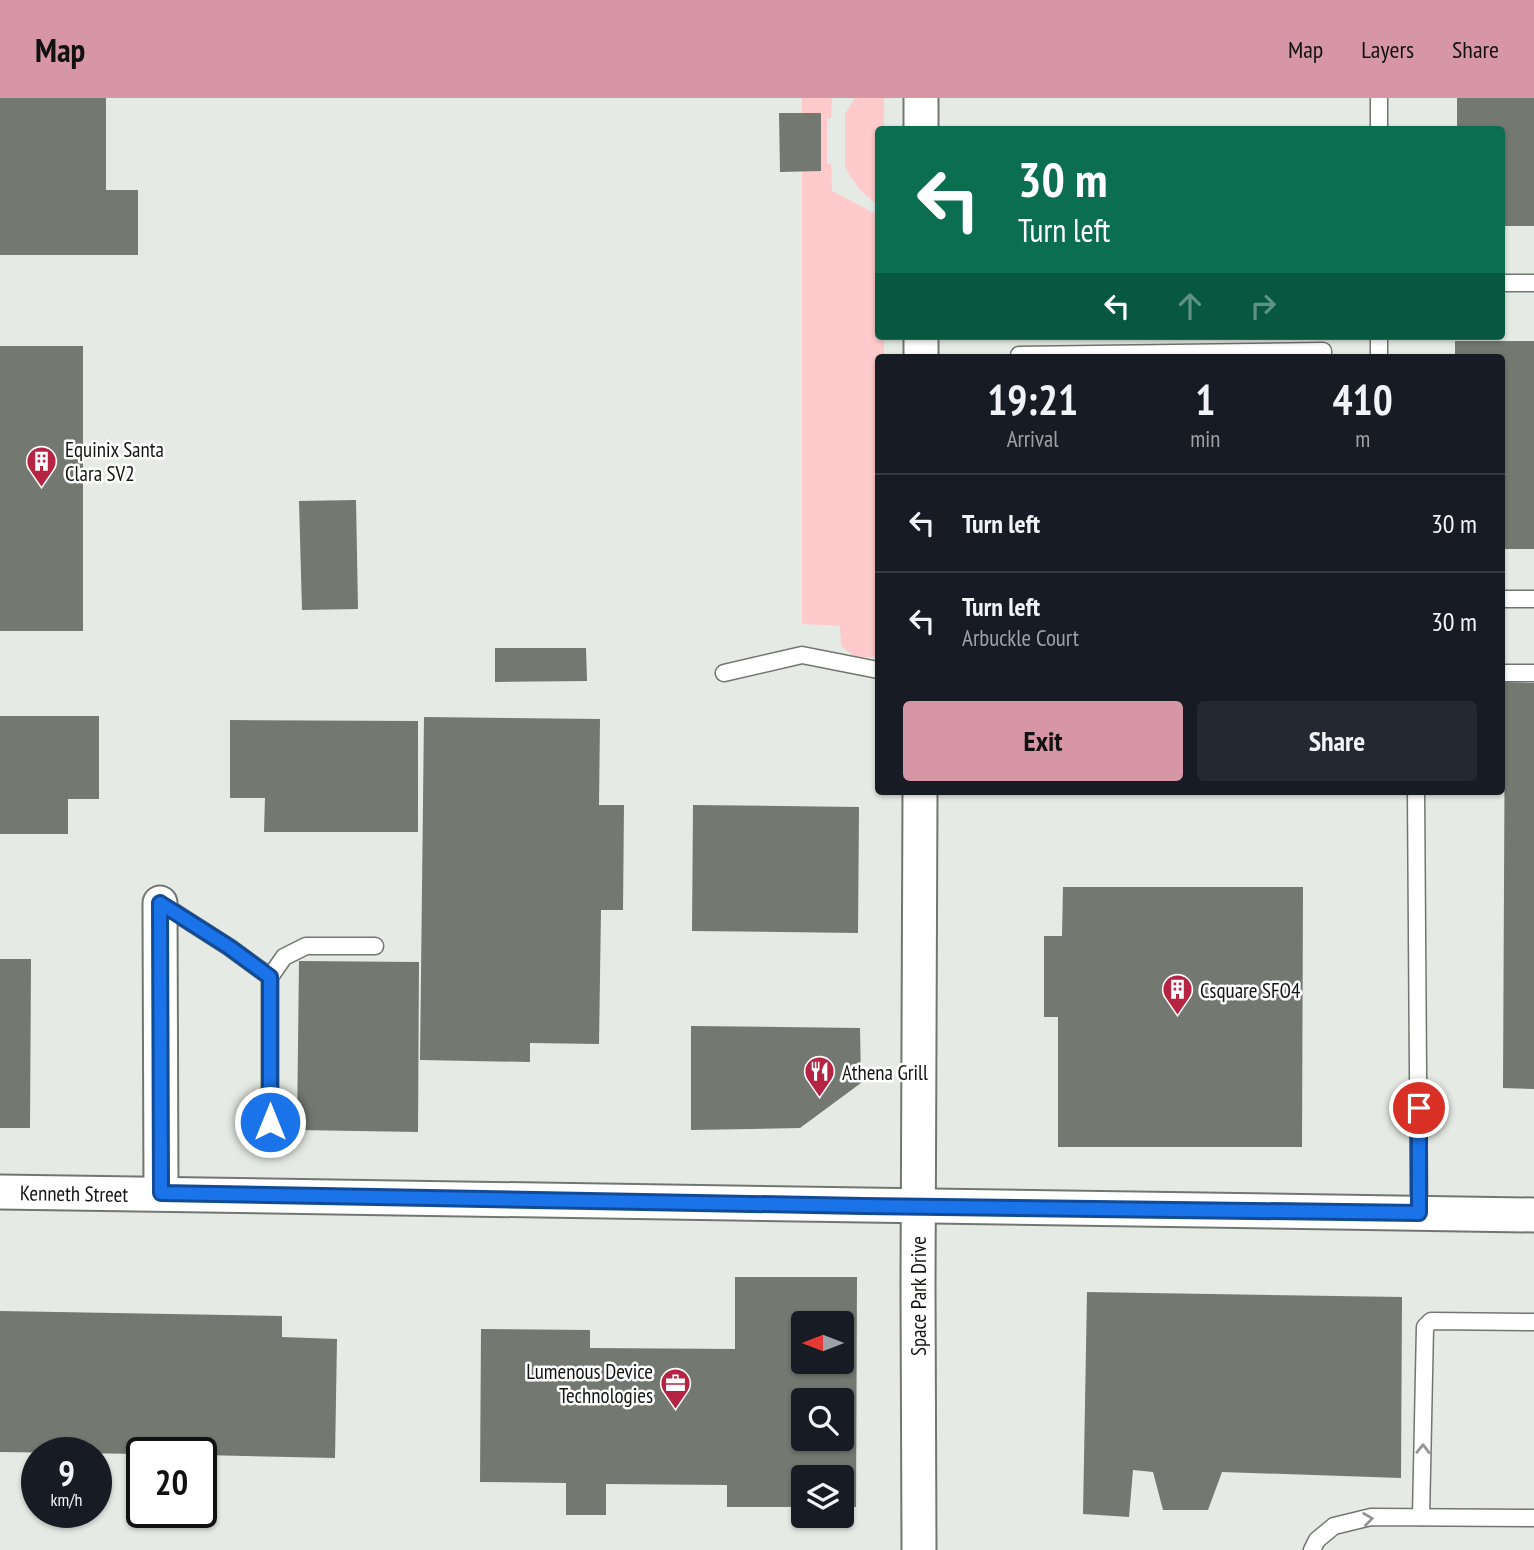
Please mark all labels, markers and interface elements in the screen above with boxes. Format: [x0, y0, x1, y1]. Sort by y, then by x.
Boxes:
text: Map [35, 28, 85, 71]
text: Map [1288, 34, 1323, 65]
text: Layers [1361, 34, 1414, 65]
text: Share [1452, 34, 1499, 65]
text: 30 m [1018, 147, 1107, 211]
icon: left [903, 154, 994, 245]
text: Turn left [1018, 209, 1110, 251]
icon: left [1098, 287, 1136, 325]
icon: ahead [1171, 287, 1209, 325]
icon: right [1244, 287, 1282, 325]
text: 19:21 [987, 372, 1078, 427]
text: 1 [1195, 372, 1215, 427]
text: 410 [1333, 372, 1393, 427]
text: Arrival [1007, 424, 1059, 453]
text: min [1190, 424, 1220, 453]
text: m [1355, 424, 1370, 453]
place label: Equinix Santa Clara SV2 [65, 436, 164, 487]
building icon: Equinix Santa Clara SV2 [25, 444, 59, 488]
icon: left [903, 504, 941, 542]
text: Turn left [962, 507, 1040, 540]
text: 30 m [1431, 507, 1477, 540]
text: Turn left [962, 590, 1040, 623]
icon: left [903, 602, 941, 640]
text: 30 m [1431, 605, 1477, 638]
text: Arbuckle Court [962, 623, 1079, 652]
button: Exit [903, 701, 1183, 781]
button: Share [1197, 701, 1477, 781]
building icon: Csquare SFO4 [1160, 973, 1194, 1017]
place label: Csquare SFO4 [1200, 977, 1301, 1004]
restaurant icon: Athena Grill [802, 1055, 836, 1099]
place label: Athena Grill [842, 1059, 928, 1086]
pin [1389, 1078, 1449, 1138]
position arrow [233, 1085, 307, 1159]
icon: arrive [1400, 1089, 1438, 1127]
street label: Kenneth Street [20, 1179, 129, 1207]
street label: Space Park Drive [905, 1236, 932, 1356]
north arrow [791, 1311, 854, 1374]
map controls [791, 1311, 854, 1528]
place label: Lumenous Device Technologies [526, 1358, 653, 1409]
office icon: Lumenous Device Technologies [659, 1366, 693, 1410]
button: search [791, 1388, 854, 1451]
speed limit sign: 20 [126, 1437, 217, 1528]
one-way arrow [1415, 1443, 1431, 1454]
text: 9 [58, 1450, 75, 1496]
button: layers [791, 1465, 854, 1528]
text: km/h [51, 1488, 82, 1511]
one-way arrow [1362, 1512, 1374, 1527]

